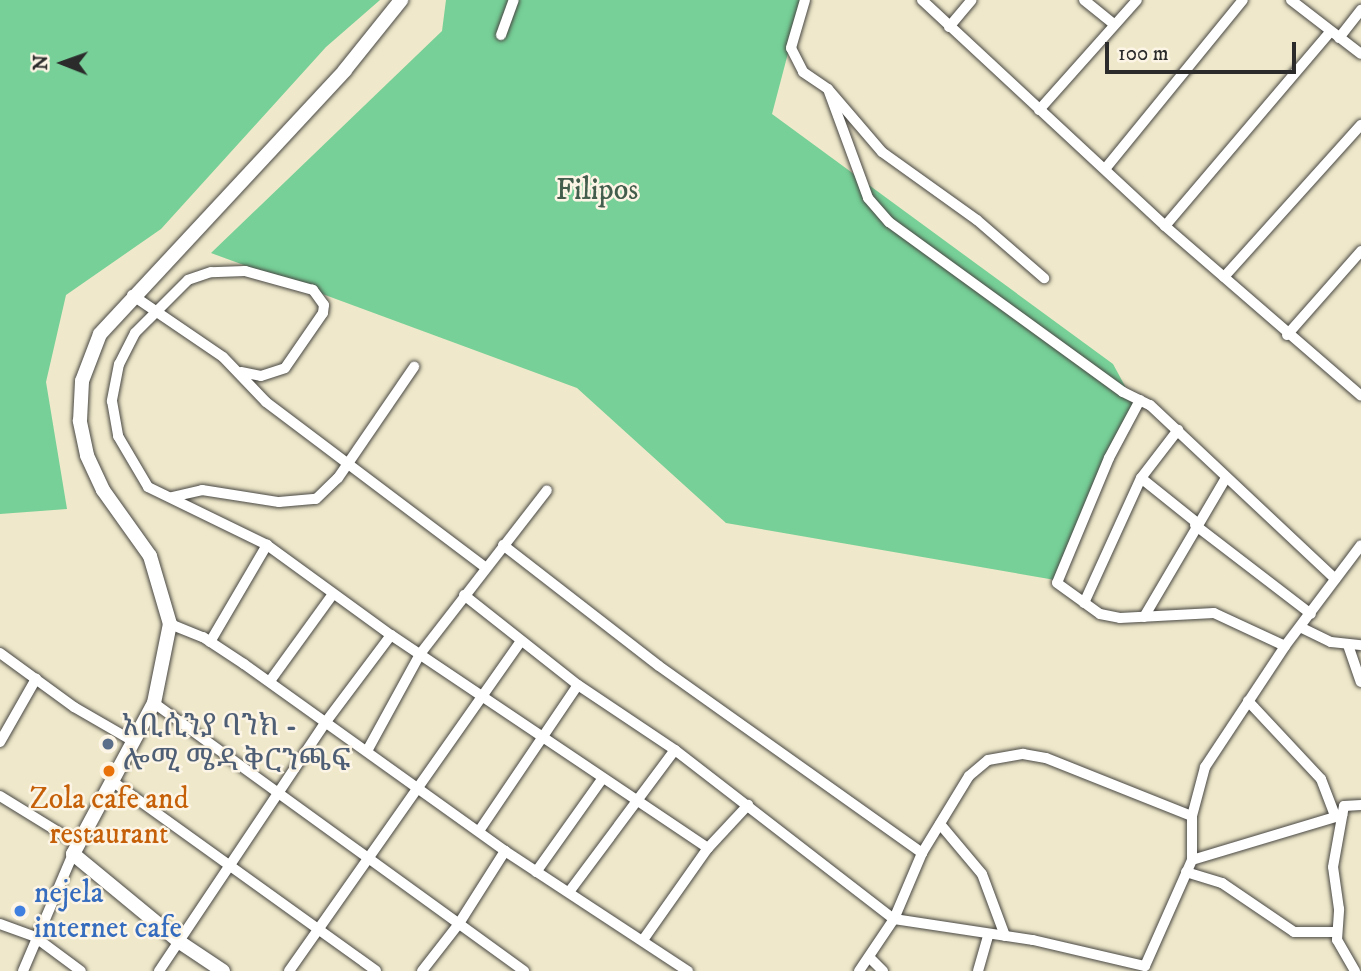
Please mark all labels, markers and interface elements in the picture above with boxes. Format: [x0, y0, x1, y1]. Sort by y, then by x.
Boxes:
north arrow [28, 28, 98, 98]
scale bar [1109, 28, 1300, 72]
text: 100 m [1118, 41, 1169, 67]
text: N [30, 55, 53, 71]
park label: Filipos [556, 173, 638, 209]
place label: አቢሲንያ ባንክ - ሎሚ ሜዳ ቅርንጫፍ [122, 709, 351, 780]
marker: አቢሲንያ ባንክ - ሎሚ ሜዳ ቅርንጫፍ [100, 736, 116, 752]
marker: Zola cafe and restaurant [101, 763, 117, 779]
place label: Zola cafe and restaurant [29, 782, 189, 852]
place label: nejela internet cafe [34, 876, 182, 946]
marker: nejela internet cafe [12, 903, 28, 919]

